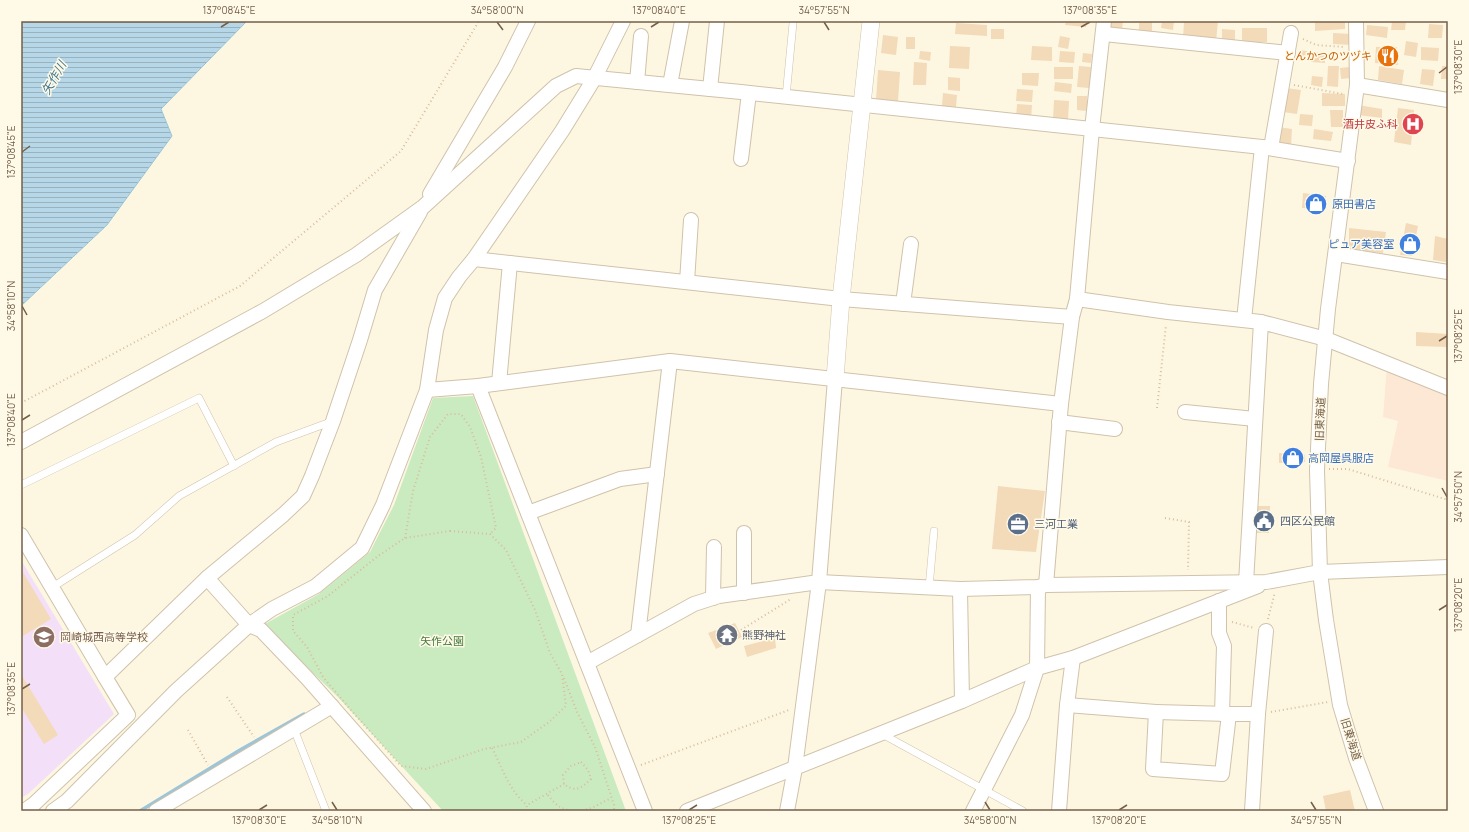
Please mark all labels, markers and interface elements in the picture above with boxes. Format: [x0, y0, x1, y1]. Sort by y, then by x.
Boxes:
text: 137°08'45"E [202, 3, 256, 17]
text: 34°58'00"N [471, 3, 523, 17]
text: 137°08'40"E [632, 3, 686, 17]
text: 34°57'55"N [798, 3, 850, 17]
text: 137°08'35"E [1063, 3, 1117, 17]
text: 137°08'30"E [1451, 40, 1465, 94]
restaurant icon: とんかつのツヅキ [1375, 43, 1401, 69]
place label: とんかつのツヅキ [1284, 48, 1372, 63]
water label: 矢作川 [37, 56, 71, 98]
hospital icon: 酒井皮ふ科 [1400, 111, 1426, 137]
place label: 酒井皮ふ科 [1343, 116, 1398, 131]
text: 137°08'45"E [4, 125, 18, 179]
shop icon: 原田書店 [1303, 191, 1329, 217]
place label: 原田書店 [1332, 196, 1376, 211]
shop icon: ピュア美容室 [1397, 231, 1423, 257]
place label: ピュア美容室 [1328, 236, 1394, 251]
text: 34°58'10"N [4, 281, 18, 331]
text: 137°08'25"E [1451, 309, 1465, 363]
text: 137°08'40"E [4, 393, 18, 447]
street label: 旧東海道 [1311, 397, 1328, 441]
shop icon: 高岡屋呉服店 [1280, 445, 1306, 471]
place label: 高岡屋呉服店 [1308, 450, 1374, 465]
text: 34°57'50"N [1451, 471, 1465, 523]
public building icon: 四区公民館 [1251, 508, 1277, 534]
office icon: 三河工業 [1005, 511, 1031, 537]
place label: 四区公民館 [1280, 513, 1335, 528]
place label: 三河工業 [1034, 516, 1078, 531]
text: 137°08'20"E [1451, 577, 1465, 632]
temple icon: 熊野神社 [714, 622, 740, 648]
school or university icon: 岡崎城西高等学校 [31, 624, 57, 650]
place label: 熊野神社 [742, 627, 786, 642]
place label: 岡崎城西高等学校 [60, 629, 148, 644]
park label: 矢作公園 [420, 633, 464, 648]
text: 137°08'35"E [4, 662, 18, 716]
street label: 旧東海道 [1338, 716, 1365, 762]
text: 137°08'30"E [232, 813, 286, 827]
text: 34°58'10"N [312, 813, 362, 827]
text: 137°08'25"E [662, 813, 716, 827]
text: 34°58'00"N [964, 813, 1016, 827]
text: 137°08'20"E [1092, 813, 1147, 827]
text: 34°57'55"N [1290, 813, 1342, 827]

